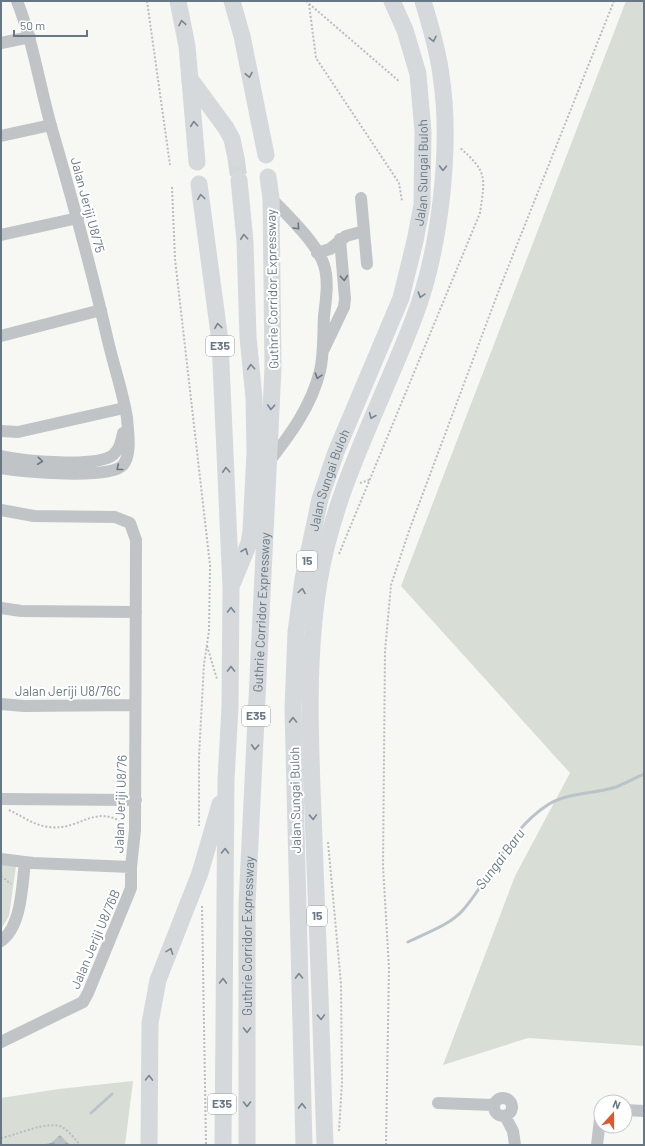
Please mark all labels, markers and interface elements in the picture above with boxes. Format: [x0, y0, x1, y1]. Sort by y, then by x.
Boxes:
scale bar [14, 12, 87, 38]
text: 50 m [20, 18, 45, 32]
one-way arrow [179, 20, 187, 27]
one-way arrow [428, 36, 436, 42]
one-way arrow [245, 71, 253, 78]
street label: Jalan Sungai Buloh [410, 119, 431, 227]
one-way arrow [189, 121, 198, 127]
street label: Jalan Jeriji U8/75 [68, 156, 109, 255]
one-way arrow [439, 165, 448, 171]
one-way arrow [197, 194, 206, 200]
street label: Guthrie Corridor Expressway [263, 209, 281, 369]
one-way arrow [293, 222, 300, 230]
one-way arrow [240, 234, 249, 240]
one-way arrow [340, 275, 349, 281]
one-way arrow [417, 292, 426, 299]
one-way arrow [213, 323, 222, 329]
road number: E35 [206, 336, 234, 356]
one-way arrow [246, 364, 255, 370]
one-way arrow [314, 372, 323, 379]
one-way arrow [266, 404, 275, 410]
one-way arrow [369, 411, 377, 419]
street label: Jalan Sungai Buloh [305, 427, 353, 533]
one-way arrow [37, 457, 43, 466]
one-way arrow [116, 463, 124, 470]
one-way arrow [222, 467, 230, 473]
street label: Guthrie Corridor Expressway [249, 532, 273, 693]
one-way arrow [241, 548, 249, 555]
road number: 15 [297, 551, 317, 571]
one-way arrow [297, 588, 306, 594]
one-way arrow [227, 607, 235, 613]
one-way arrow [227, 666, 235, 672]
street label: Jalan Jeriji U8/76C [15, 683, 121, 699]
road number: E35 [242, 706, 270, 726]
one-way arrow [289, 717, 297, 723]
one-way arrow [250, 744, 259, 750]
street label: Jalan Sungai Buloh [286, 747, 304, 853]
street label: Jalan Jeriji U8/76 [110, 754, 130, 853]
one-way arrow [309, 814, 317, 820]
water label: Sungai Baru [471, 825, 528, 892]
one-way arrow [221, 848, 229, 854]
street label: Guthrie Corridor Expressway [239, 856, 257, 1016]
street label: Jalan Jeriji U8/76B [67, 887, 123, 991]
road number: 15 [307, 906, 327, 926]
one-way arrow [165, 947, 173, 954]
one-way arrow [295, 973, 303, 979]
one-way arrow [219, 978, 228, 984]
one-way arrow [316, 1014, 325, 1020]
one-way arrow [242, 1027, 251, 1033]
one-way arrow [145, 1075, 153, 1081]
road number: E35 [208, 1094, 236, 1114]
north arrow [593, 1094, 633, 1134]
text: N [611, 1097, 623, 1112]
one-way arrow [242, 1101, 251, 1107]
one-way arrow [298, 1103, 306, 1109]

